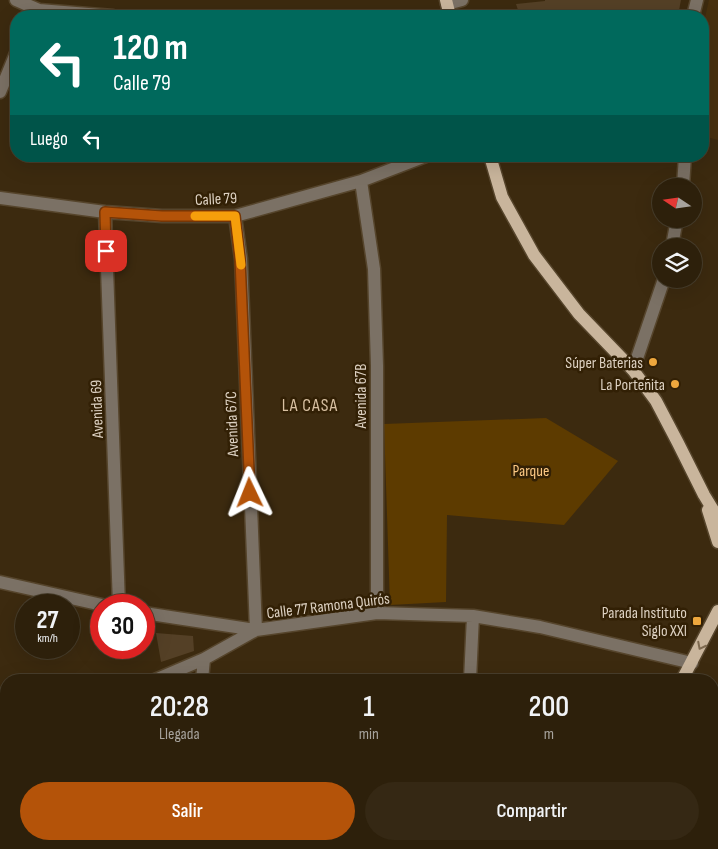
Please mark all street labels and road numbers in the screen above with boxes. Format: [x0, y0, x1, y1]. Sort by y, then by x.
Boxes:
street label: Calle 79 [195, 189, 238, 210]
street label: Avenida 67B [352, 364, 371, 430]
street label: Avenida 69 [87, 379, 108, 439]
street label: Avenida 67C [222, 391, 243, 458]
street label: Calle 77 Ramona Quirós [265, 589, 391, 623]

